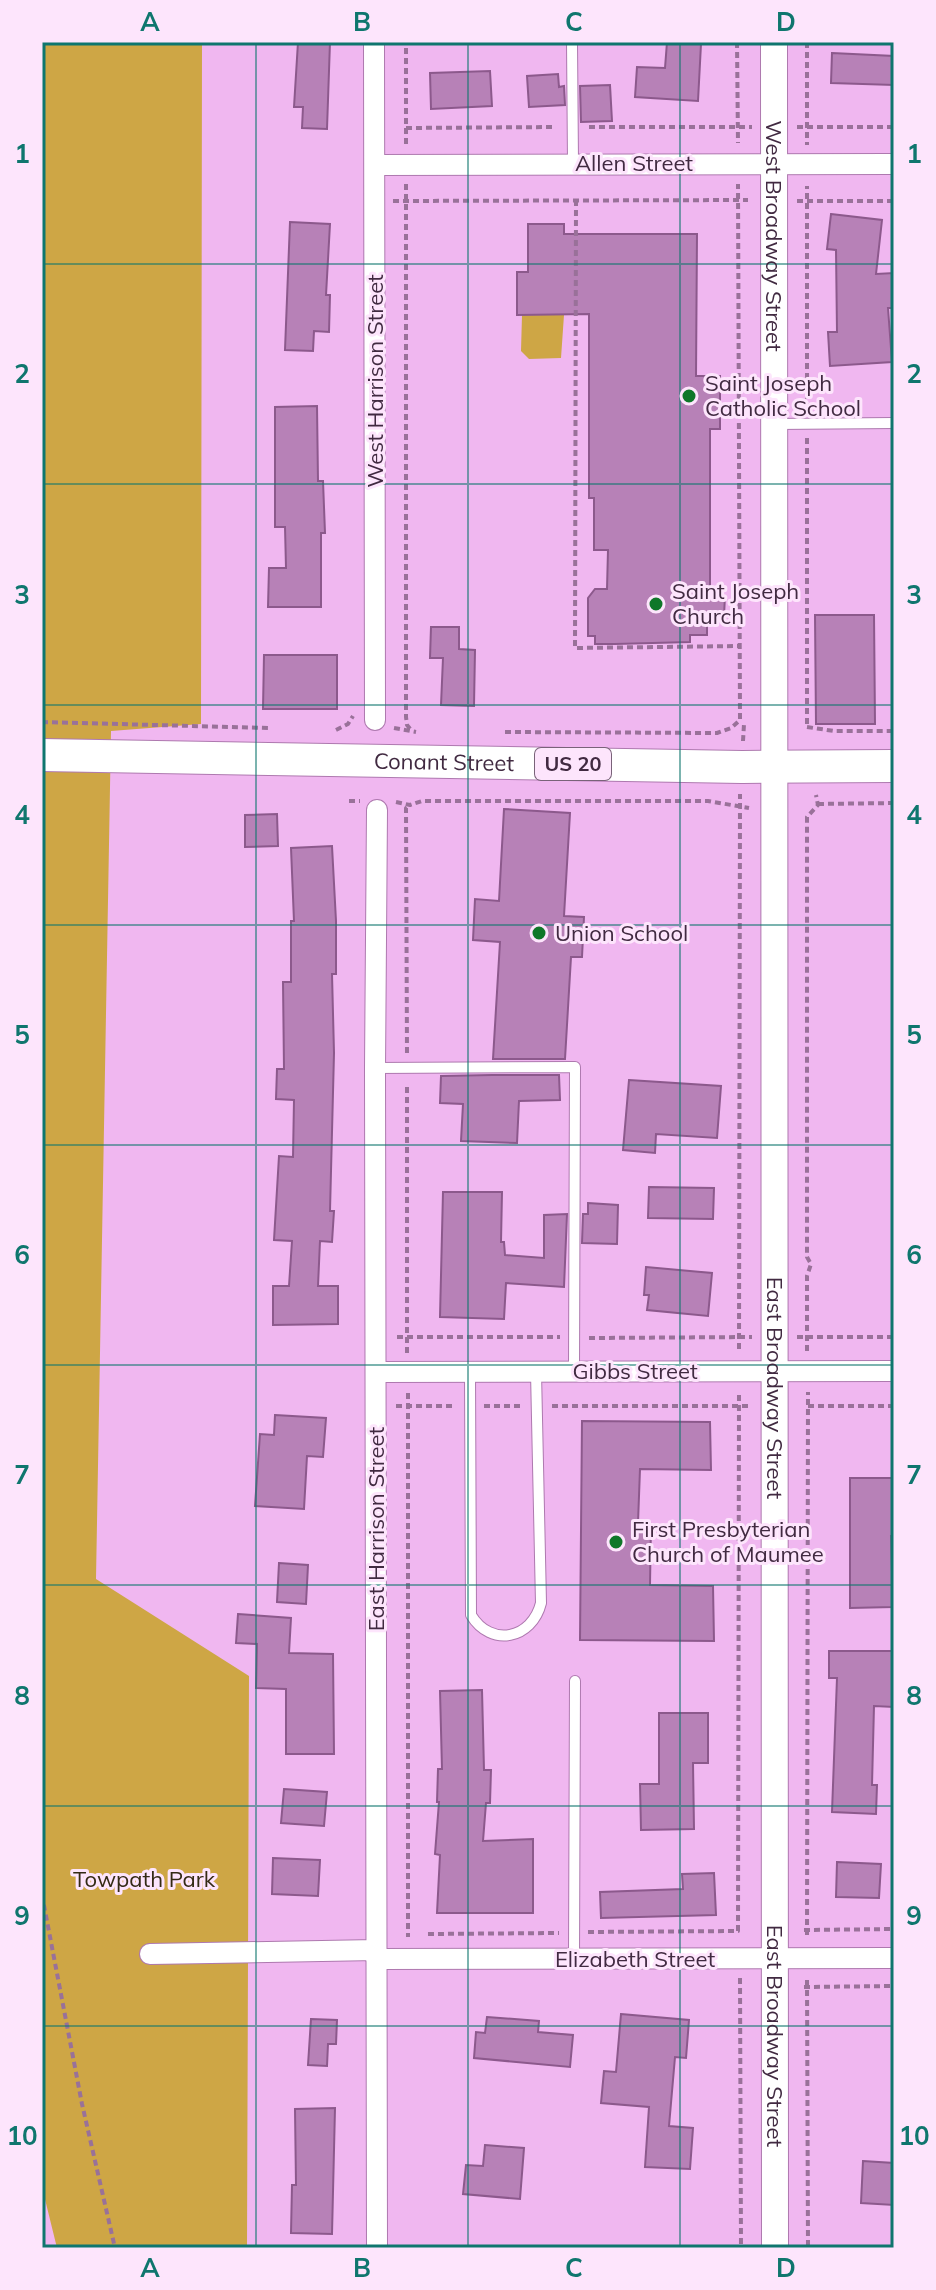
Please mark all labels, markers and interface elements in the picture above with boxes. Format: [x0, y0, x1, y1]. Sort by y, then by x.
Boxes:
text: A [140, 5, 160, 38]
text: B [353, 5, 371, 38]
text: C [565, 5, 583, 38]
text: D [776, 5, 796, 38]
street label: West Broadway Street [760, 120, 788, 352]
text: 1 [14, 137, 30, 170]
text: 1 [906, 137, 922, 170]
street label: Allen Street [575, 149, 693, 177]
street label: West Harrison Street [361, 274, 389, 488]
text: 2 [14, 357, 30, 390]
text: 2 [906, 357, 922, 390]
place label: Saint Joseph Catholic School [705, 369, 861, 422]
marker: Saint Joseph Catholic School [680, 387, 698, 405]
place label: Saint Joseph Church [672, 577, 799, 630]
text: 3 [14, 578, 30, 611]
text: 3 [906, 578, 922, 611]
marker: Saint Joseph Church [647, 595, 665, 613]
street label: Conant Street [374, 747, 515, 777]
road number: US 20 [535, 748, 611, 780]
text: 4 [14, 798, 30, 831]
text: 4 [906, 798, 922, 831]
place label: Union School [555, 919, 688, 947]
marker: Union School [530, 924, 548, 942]
text: 5 [14, 1018, 30, 1051]
text: 5 [906, 1018, 922, 1051]
text: 6 [14, 1238, 30, 1271]
text: 6 [906, 1238, 922, 1271]
street label: East Broadway Street [761, 1277, 789, 1499]
street label: Gibbs Street [572, 1357, 698, 1385]
street label: East Harrison Street [362, 1426, 390, 1631]
text: 7 [14, 1458, 30, 1491]
text: 7 [906, 1458, 922, 1491]
place label: First Presbyterian Church of Maumee [632, 1515, 824, 1568]
marker: First Presbyterian Church of Maumee [607, 1533, 625, 1551]
text: 8 [14, 1679, 30, 1712]
text: 8 [906, 1679, 922, 1712]
park label: Towpath Park [73, 1865, 216, 1893]
text: 9 [14, 1899, 30, 1932]
text: 9 [906, 1899, 922, 1932]
street label: East Broadway Street [761, 1925, 789, 2147]
street label: Elizabeth Street [555, 1945, 715, 1973]
text: 10 [6, 2119, 38, 2152]
text: 10 [898, 2119, 930, 2152]
text: A [140, 2251, 160, 2284]
text: B [353, 2251, 371, 2284]
text: C [565, 2251, 583, 2284]
text: D [776, 2251, 796, 2284]

